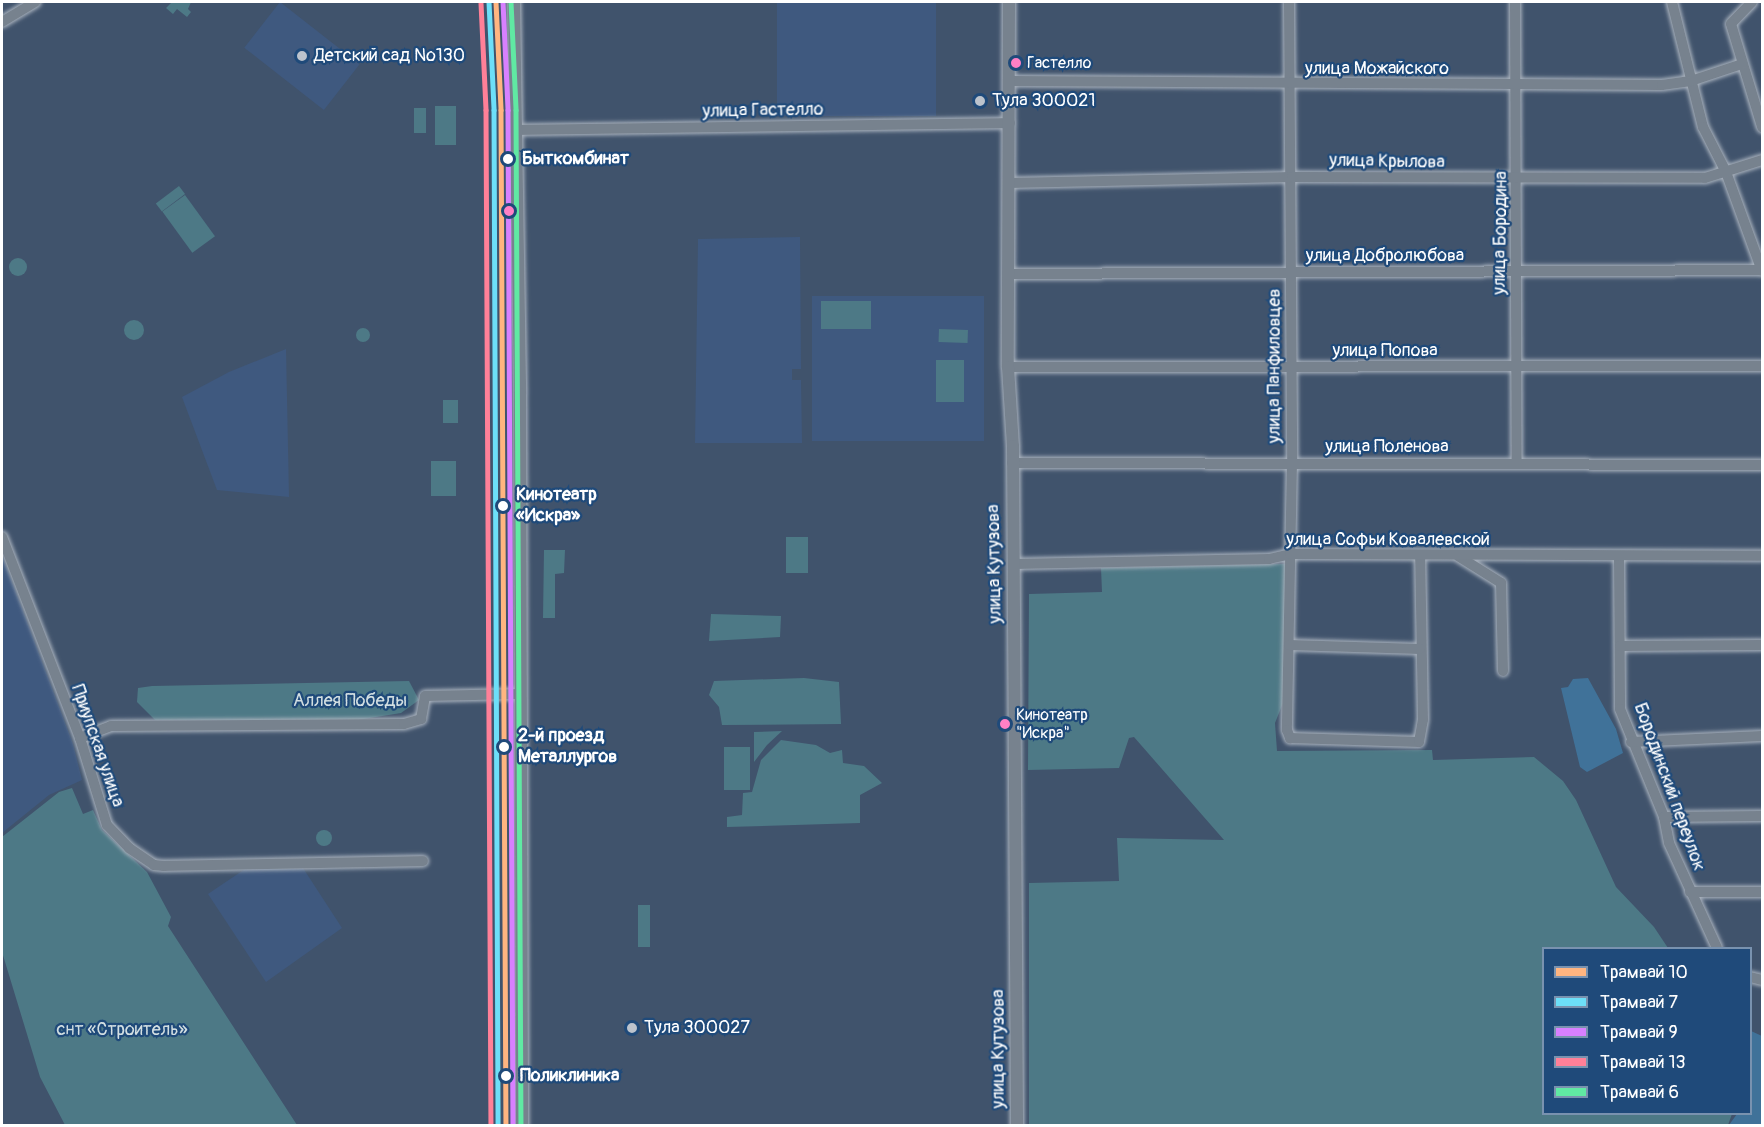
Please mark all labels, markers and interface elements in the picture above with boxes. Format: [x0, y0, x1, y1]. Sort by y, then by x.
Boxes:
place label: Детский сад №130 [314, 45, 465, 67]
marker: Детский сад №130 [295, 49, 309, 63]
place label: Гастелло [1027, 53, 1091, 73]
marker: Гастелло [1010, 57, 1022, 69]
street label: улица Можайского [1305, 58, 1449, 80]
place label: Тула 300021 [992, 90, 1095, 112]
marker: Тула 300021 [973, 94, 987, 108]
street label: улица Гастелло [702, 99, 824, 123]
place label: Быткомбинат [522, 148, 629, 170]
marker: Быткомбинат [499, 150, 517, 168]
street label: улица Крылова [1329, 150, 1445, 174]
street label: улица Бородина [1489, 171, 1513, 295]
unlabelled marker [503, 205, 515, 217]
street label: улица Добролюбова [1306, 245, 1464, 267]
street label: улица Панфиловцев [1264, 289, 1286, 443]
street label: улица Попова [1332, 340, 1438, 362]
street label: улица Поленова [1325, 436, 1449, 458]
place label: Кинотеатр «Искра» [516, 485, 597, 528]
marker: Кинотеатр «Искра» [494, 497, 512, 515]
street label: улица Кутузова [983, 504, 1007, 624]
street label: улица Софьи Ковалевской [1286, 529, 1490, 551]
street label: Приупская улица [66, 682, 128, 810]
park label: Аллея Победы [293, 690, 407, 712]
street label: Бородинский переулок [1629, 700, 1709, 874]
place label: Кинотеатр "Искра" [1016, 705, 1088, 743]
marker: Кинотеатр "Искра" [999, 718, 1011, 730]
place label: 2-й проезд Металлургов [518, 726, 617, 768]
marker: 2-й проезд Металлургов [495, 738, 513, 756]
legend [1542, 947, 1752, 1115]
text: Трамвай 10 [1600, 961, 1688, 984]
street label: улица Кутузова [988, 989, 1010, 1109]
text: Трамвай 7 [1600, 991, 1678, 1014]
place label: Тула 300027 [644, 1017, 750, 1039]
park label: снт «Строитель» [56, 1019, 188, 1041]
marker: Тула 300027 [625, 1021, 639, 1035]
text: Трамвай 9 [1600, 1021, 1678, 1044]
text: Трамвай 13 [1600, 1051, 1686, 1074]
place label: Поликлиника [520, 1065, 619, 1087]
marker: Поликлиника [497, 1067, 515, 1085]
text: Трамвай 6 [1600, 1081, 1679, 1104]

